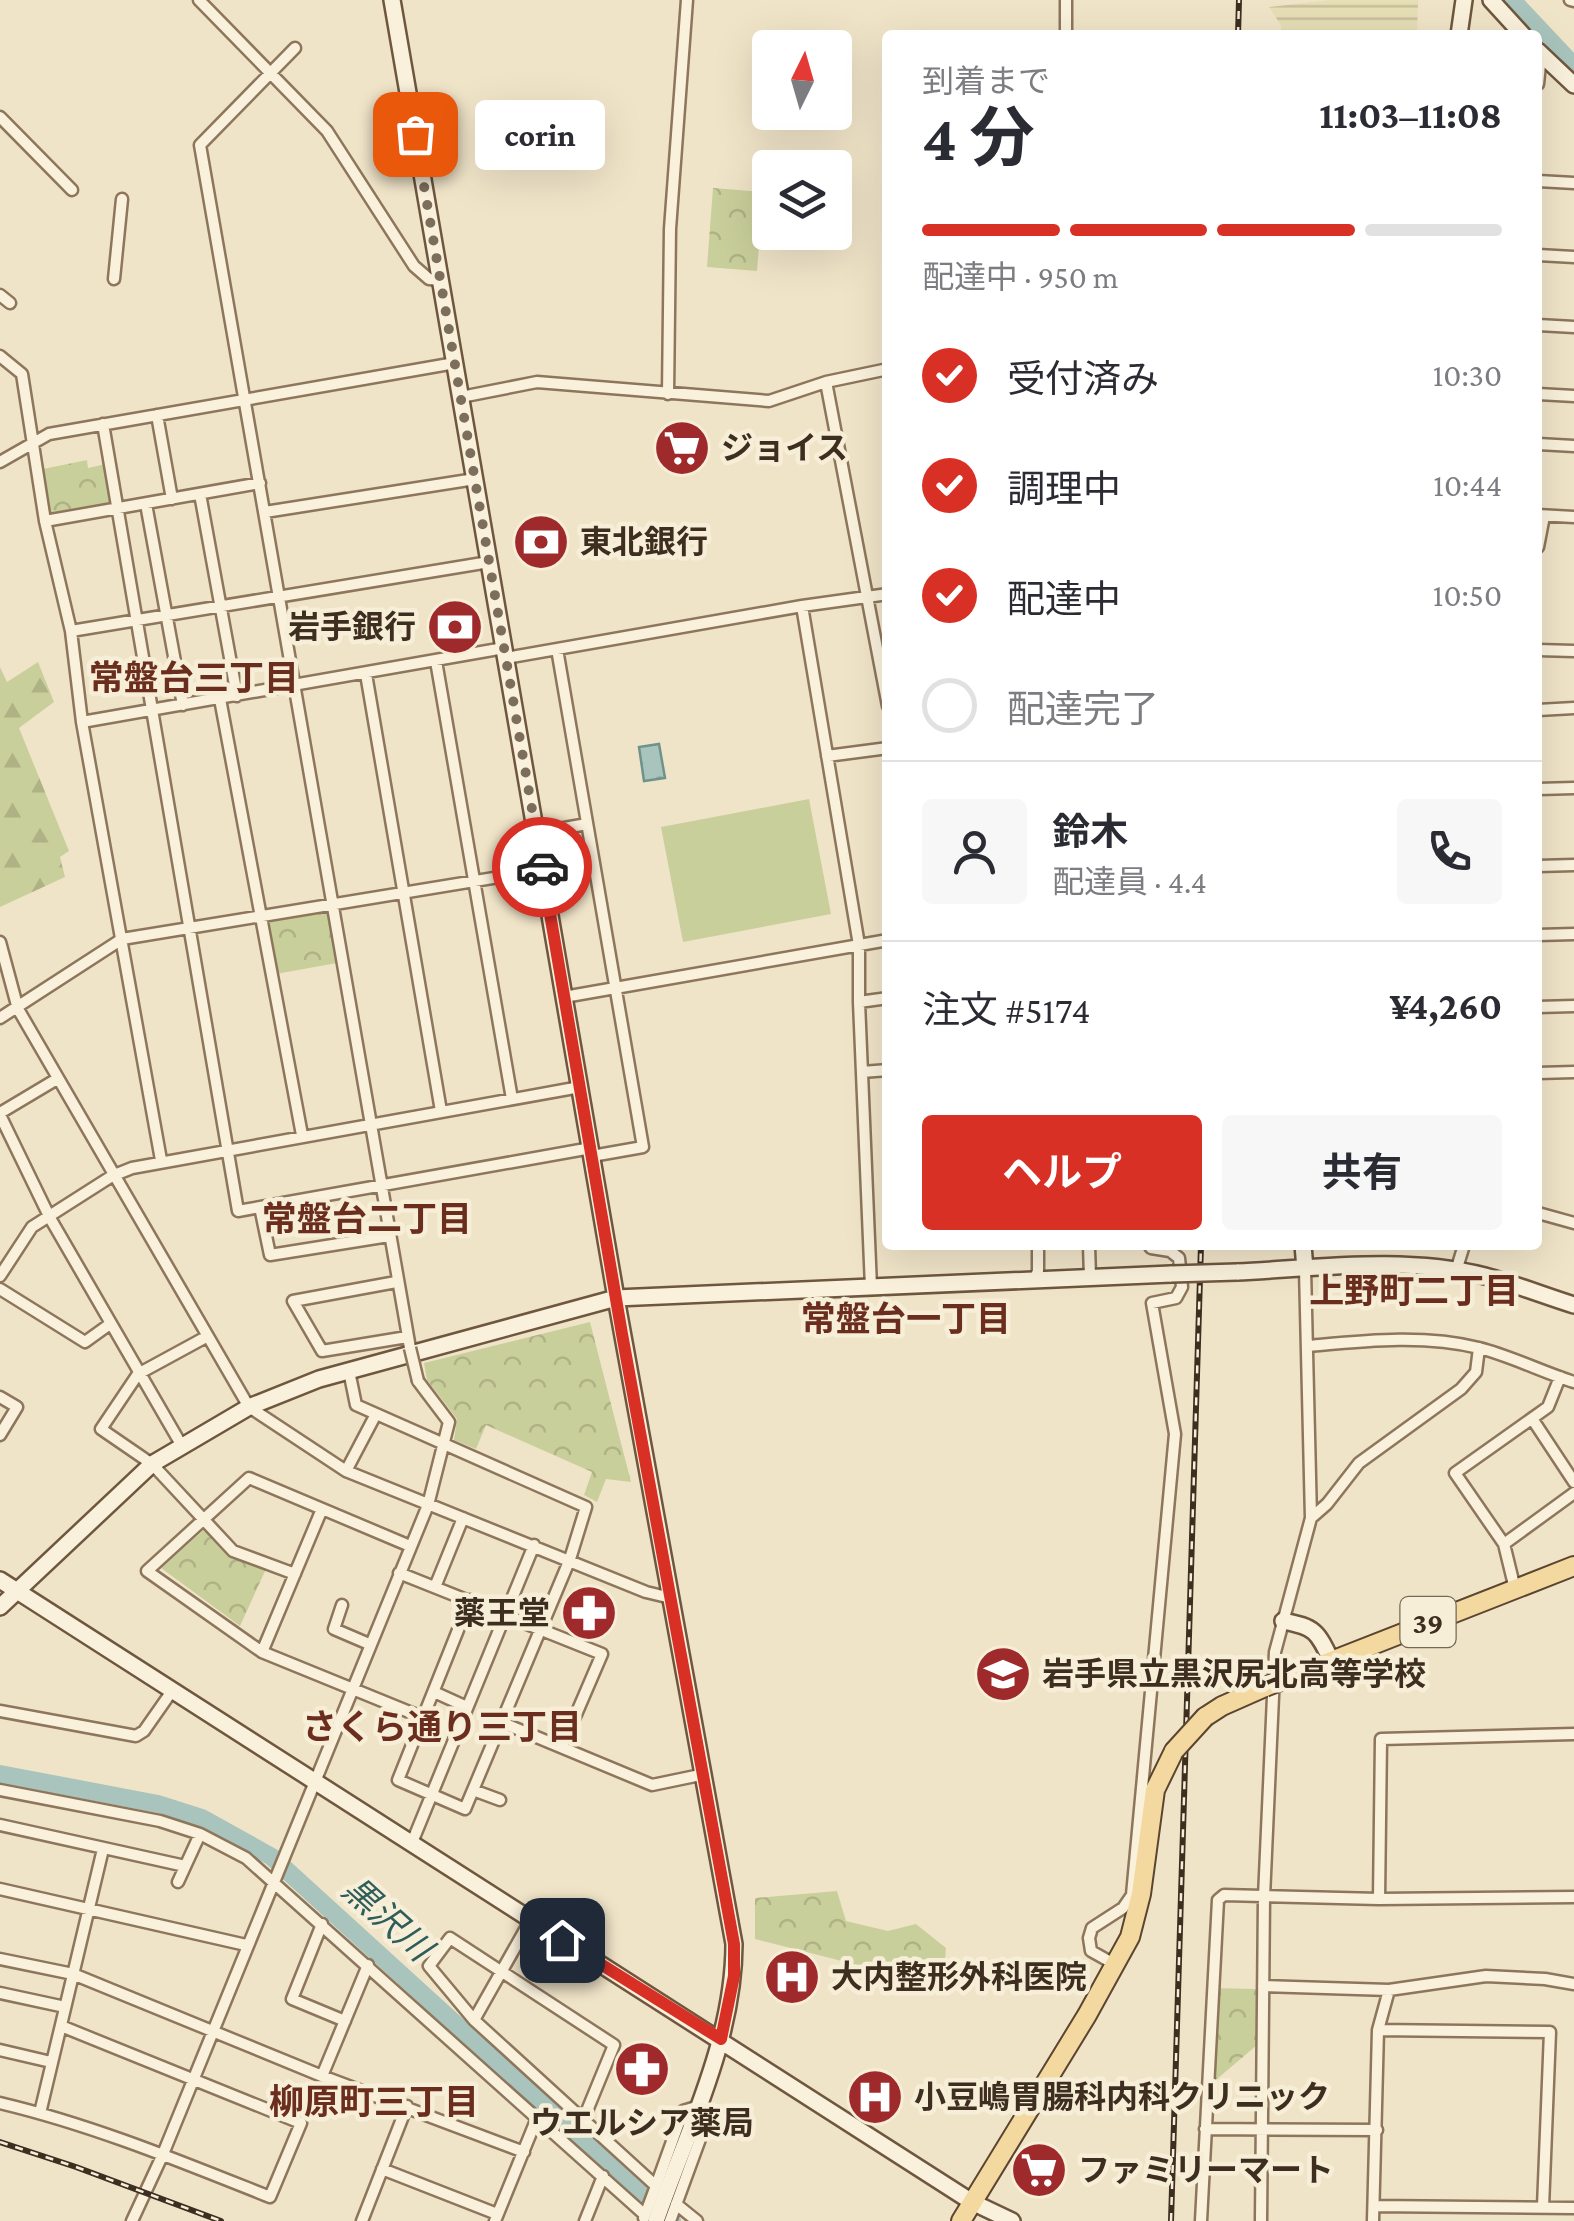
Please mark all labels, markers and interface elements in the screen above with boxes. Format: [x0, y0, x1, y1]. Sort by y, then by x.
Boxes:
north arrow [752, 30, 852, 130]
map controls [752, 30, 852, 250]
text: 到着まで [922, 63, 1050, 99]
pin [373, 92, 458, 177]
text: 11:03–11:08 [1319, 94, 1502, 136]
callout: corin [475, 99, 605, 169]
text: 4 分 [922, 102, 1035, 174]
icon: bag [388, 107, 443, 162]
text: corin [504, 117, 576, 153]
button: layers [752, 150, 852, 250]
text: 配達中 · 950 m [922, 259, 1119, 295]
icon: check [922, 348, 977, 403]
text: 10:30 [1433, 357, 1502, 393]
text: 受付済み [1007, 358, 1159, 400]
supermarket icon: ジョイス [652, 418, 712, 478]
place label: ジョイス [721, 430, 848, 466]
icon: check [922, 458, 977, 513]
text: 10:44 [1433, 467, 1502, 503]
text: 調理中 [1007, 468, 1121, 510]
bank icon: 東北銀行 [511, 512, 571, 572]
place label: 東北銀行 [580, 524, 708, 560]
icon: check [922, 568, 977, 623]
text: 10:50 [1433, 577, 1502, 613]
text: 配達中 [1007, 578, 1121, 620]
bank icon: 岩手銀行 [425, 597, 485, 657]
place label: 岩手銀行 [288, 609, 416, 645]
district label: 常盤台三丁目 [89, 659, 299, 698]
text: 配達完了 [1007, 688, 1159, 730]
button: person [922, 799, 1027, 904]
button: phone [1397, 799, 1502, 904]
text: 鈴木 [1052, 811, 1128, 853]
courier [492, 817, 592, 917]
icon: car [515, 840, 570, 895]
text: 配達員 · 4.4 [1052, 864, 1207, 900]
text: ¥4,260 [1390, 985, 1502, 1027]
text: 注文 #5174 [922, 989, 1091, 1031]
button: ヘルプ [922, 1115, 1202, 1230]
button: 共有 [1222, 1115, 1502, 1230]
district label: 常盤台二丁目 [262, 1200, 472, 1239]
district label: 上野町二丁目 [1309, 1272, 1519, 1311]
district label: 常盤台一丁目 [801, 1300, 1011, 1339]
pharmacy icon: 薬王堂 [559, 1583, 619, 1643]
place label: 薬王堂 [454, 1595, 550, 1631]
road number: 39 [1400, 1597, 1456, 1647]
school or university icon: 岩手県立黒沢尻北高等学校 [973, 1644, 1033, 1704]
place label: 岩手県立黒沢尻北高等学校 [1042, 1656, 1426, 1692]
district label: さくら通り三丁目 [302, 1708, 582, 1747]
water label: 黒沢川 [335, 1869, 442, 1971]
pin [520, 1898, 605, 1983]
icon: home [535, 1913, 590, 1968]
hospital icon: 大内整形外科医院 [762, 1947, 822, 2007]
place label: 大内整形外科医院 [831, 1959, 1087, 1995]
pharmacy icon: ウエルシア薬局 [612, 2039, 672, 2099]
hospital icon: 小豆嶋胃腸科内科クリニック [845, 2067, 905, 2127]
place label: 小豆嶋胃腸科内科クリニック [914, 2079, 1330, 2115]
district label: 柳原町三丁目 [269, 2083, 479, 2122]
place label: ウエルシア薬局 [530, 2105, 754, 2141]
supermarket icon: ファミリーマート [1009, 2140, 1069, 2200]
place label: ファミリーマート [1078, 2152, 1334, 2188]

